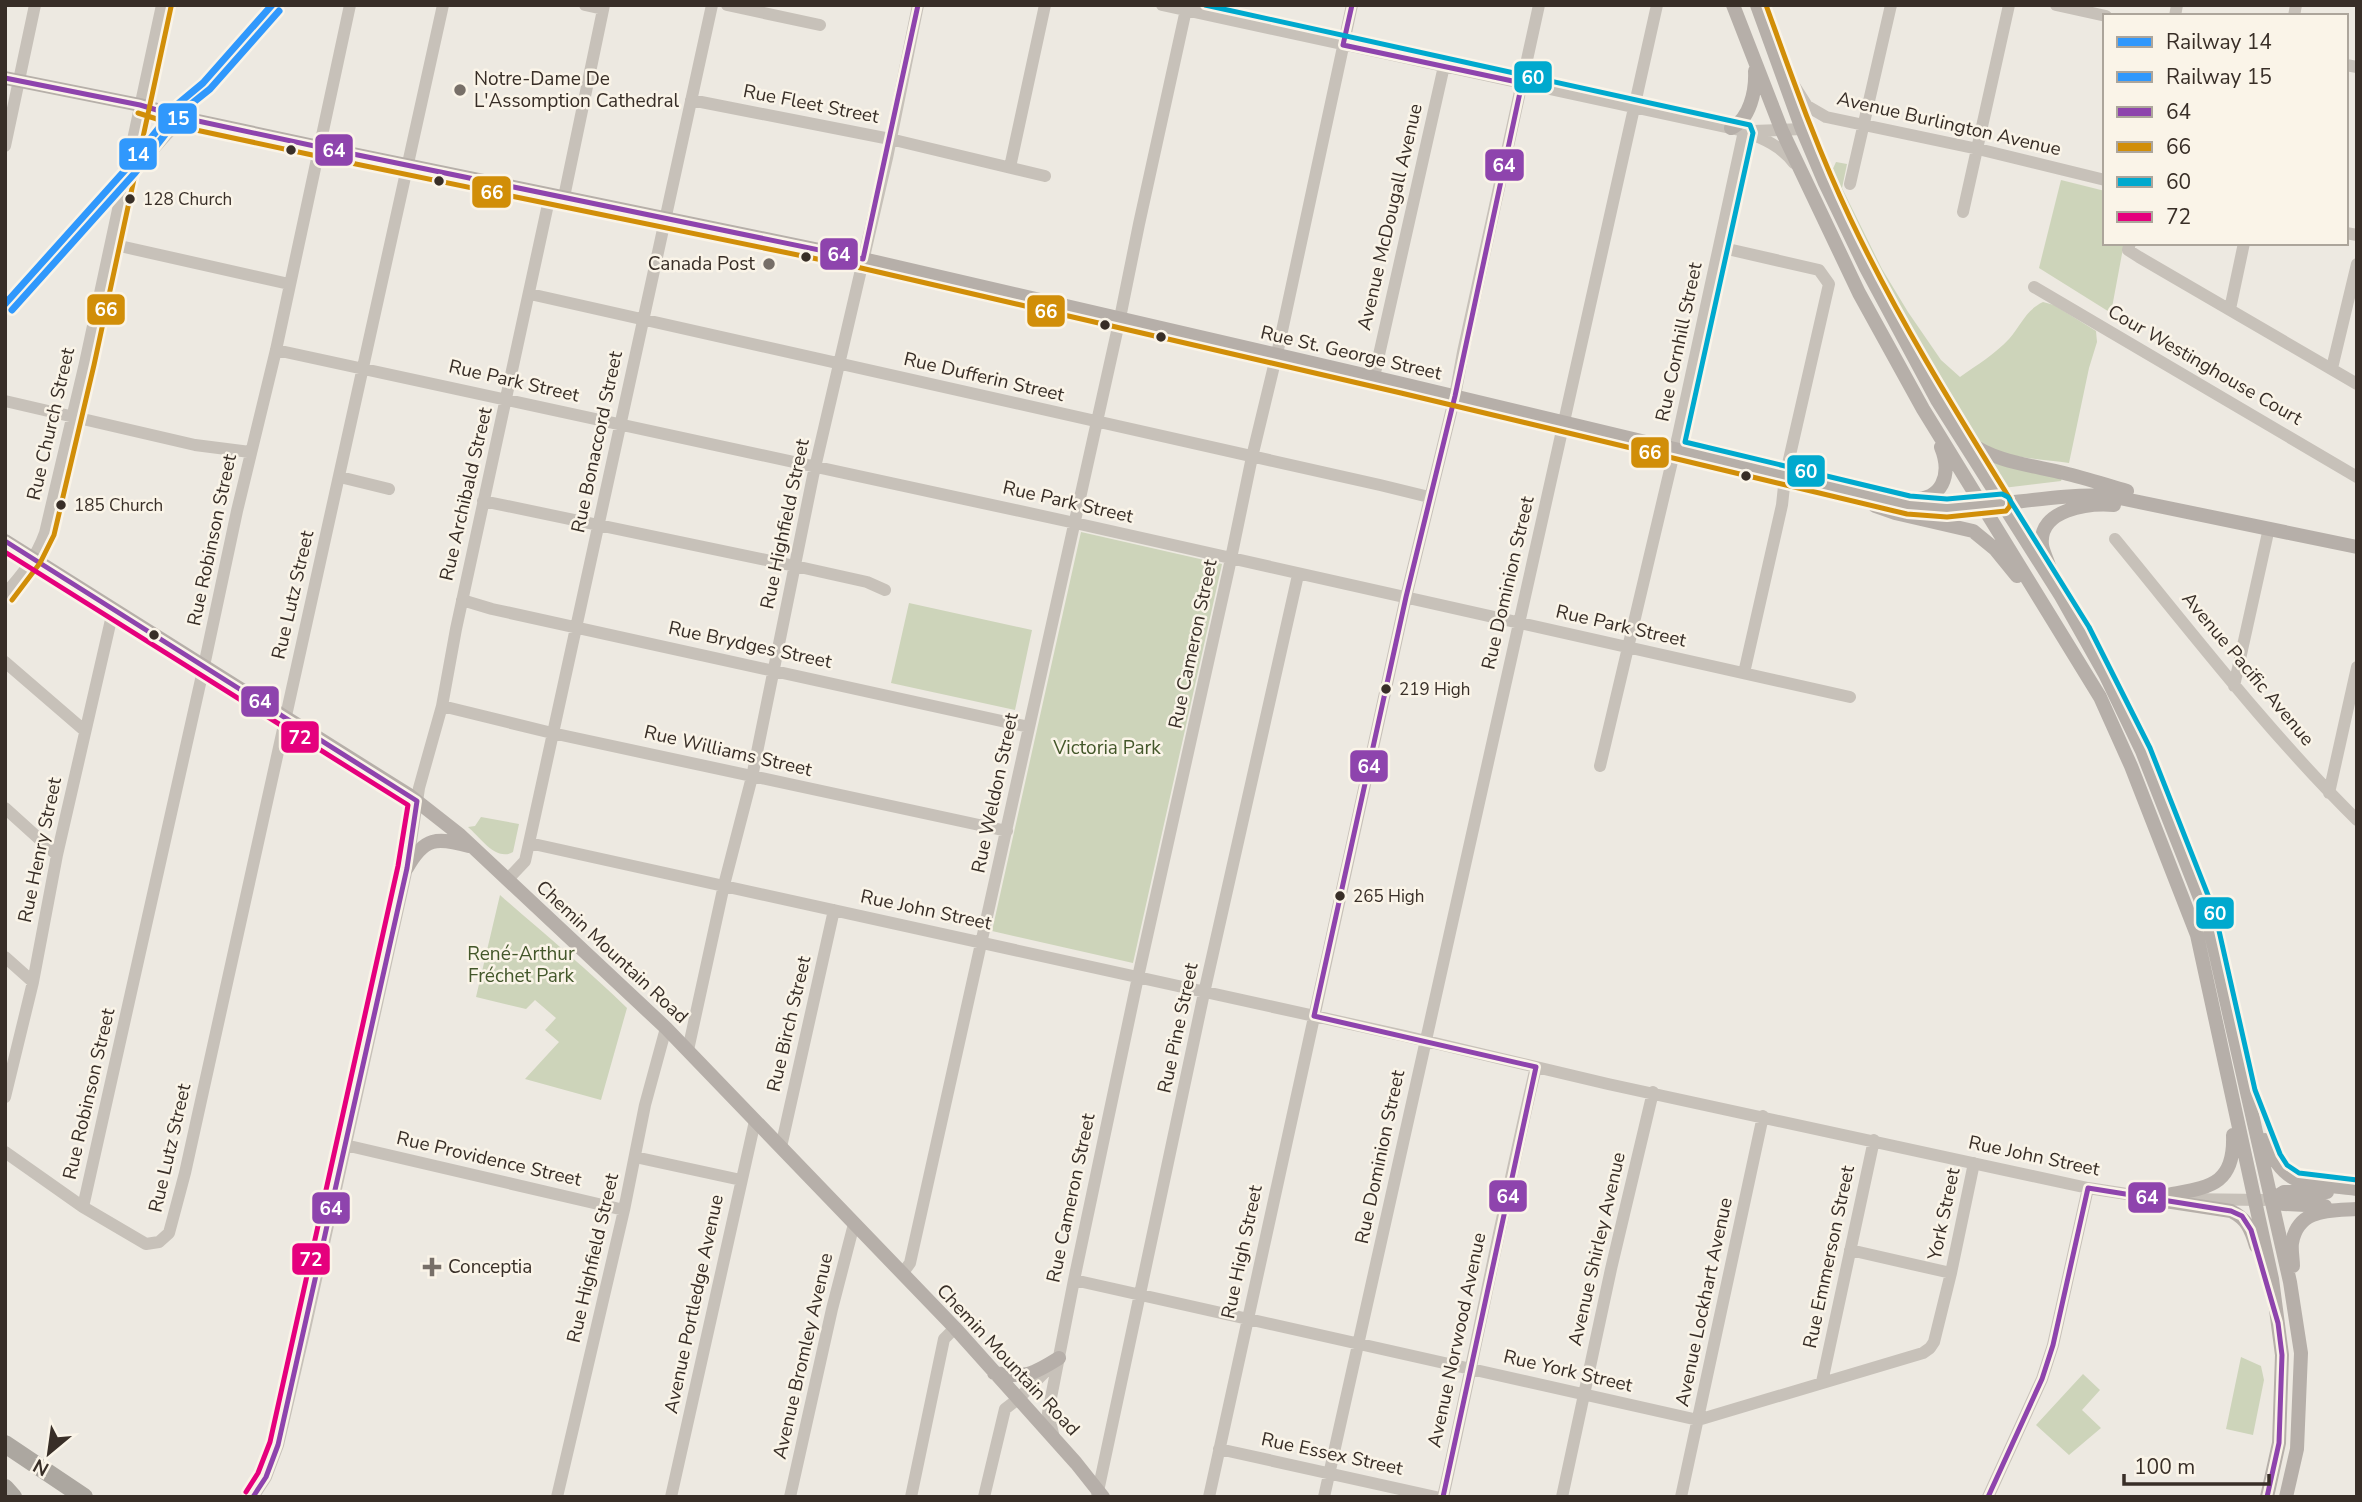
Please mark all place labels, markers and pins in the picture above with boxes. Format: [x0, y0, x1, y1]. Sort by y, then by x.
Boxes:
place label: Notre-Dame De L'Assomption Cathedral [474, 66, 680, 114]
marker: Notre-Dame De L'Assomption Cathedral [452, 82, 468, 98]
unlabelled marker [284, 143, 298, 157]
unlabelled marker [432, 174, 446, 188]
place label: 128 Church [143, 188, 232, 211]
marker: 128 Church [123, 192, 137, 206]
unlabelled marker [799, 250, 813, 264]
place label: Canada Post [648, 251, 755, 277]
marker: Canada Post [761, 256, 777, 272]
unlabelled marker [1098, 318, 1112, 332]
unlabelled marker [1154, 330, 1168, 344]
unlabelled marker [1739, 469, 1753, 483]
place label: 185 Church [74, 494, 163, 517]
marker: 185 Church [54, 498, 68, 512]
unlabelled marker [147, 628, 161, 642]
place label: 219 High [1399, 678, 1470, 701]
marker: 219 High [1379, 682, 1393, 696]
place label: 265 High [1353, 885, 1424, 908]
marker: 265 High [1333, 889, 1347, 903]
place label: Conceptia [448, 1254, 532, 1280]
marker: Conceptia [422, 1257, 442, 1277]

